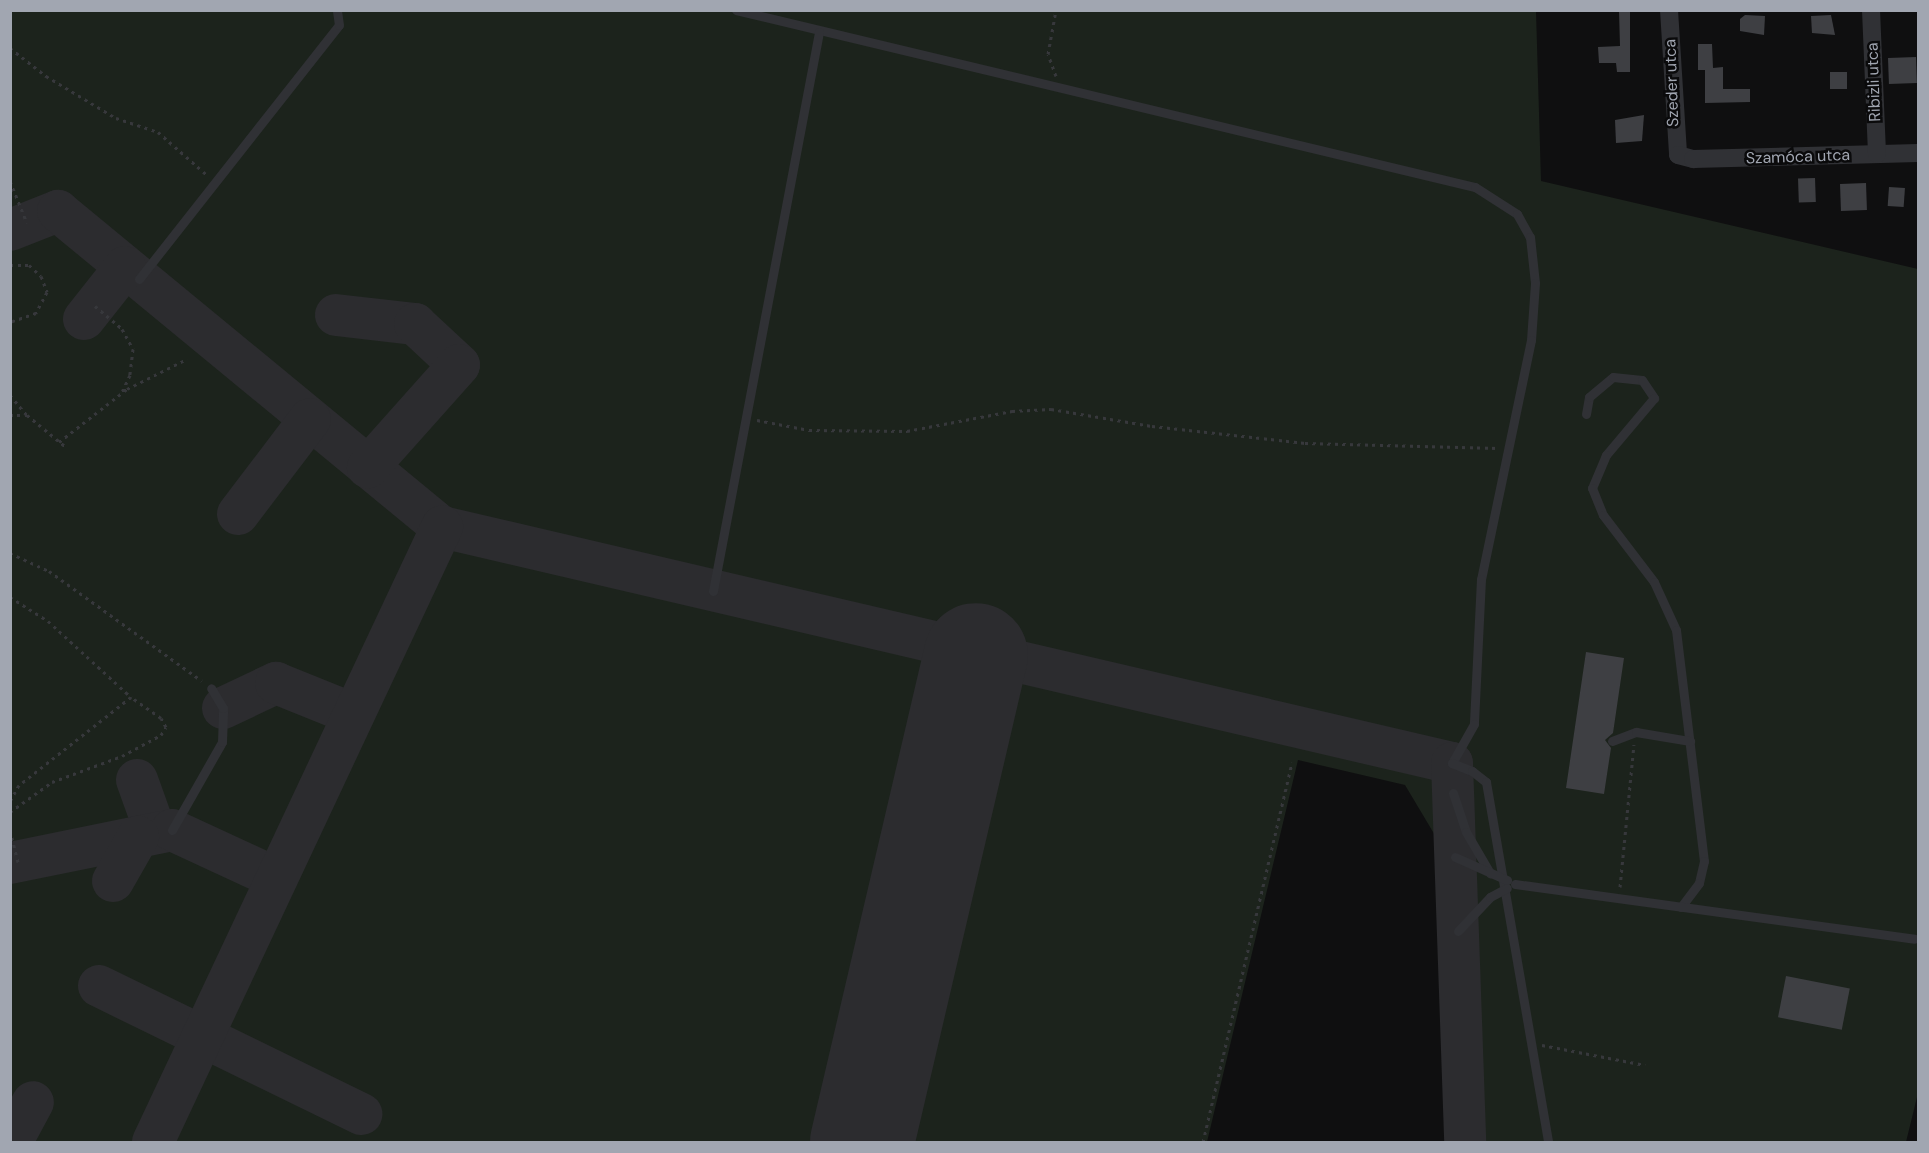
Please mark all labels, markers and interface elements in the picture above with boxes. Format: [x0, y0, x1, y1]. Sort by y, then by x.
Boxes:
street label: Szeder utca [1661, 39, 1683, 127]
street label: Ribizli utca [1863, 42, 1885, 122]
street label: Szamóca utca [1746, 146, 1850, 168]

